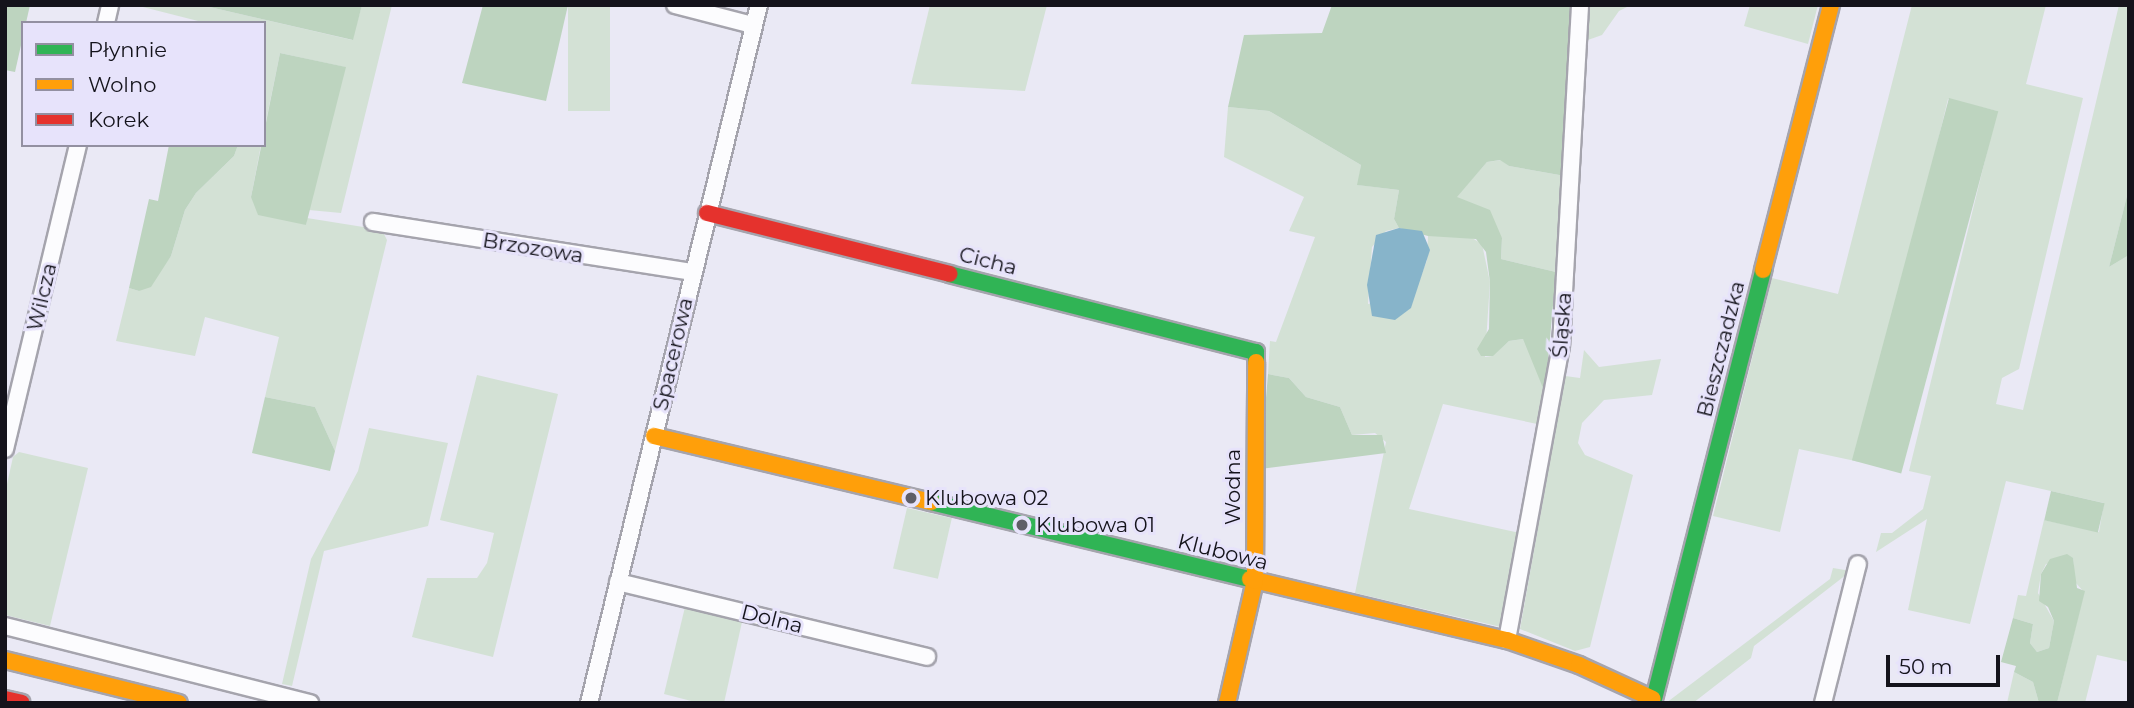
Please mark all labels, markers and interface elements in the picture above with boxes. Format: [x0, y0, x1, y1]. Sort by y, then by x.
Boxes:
legend [21, 21, 266, 147]
text: Płynnie [88, 37, 167, 62]
text: Wolno [88, 72, 156, 97]
text: Korek [88, 107, 149, 132]
street label: Brzozowa [481, 228, 585, 268]
street label: Cicha [956, 242, 1020, 280]
street label: Wilcza [22, 261, 62, 333]
street label: Bieszczadzka [1692, 278, 1750, 420]
street label: Śląska [1547, 291, 1577, 359]
street label: Spacerowa [648, 295, 698, 413]
street label: Wodna [1220, 449, 1246, 525]
place label: Klubowa 02 [925, 485, 1049, 511]
marker: Klubowa 02 [903, 490, 919, 506]
place label: Klubowa 01 [1036, 512, 1155, 538]
marker: Klubowa 01 [1014, 517, 1030, 533]
street label: Klubowa [1175, 529, 1271, 575]
street label: Dolna [739, 599, 805, 639]
scale bar [1889, 642, 2003, 686]
text: 50 m [1899, 654, 1953, 679]

